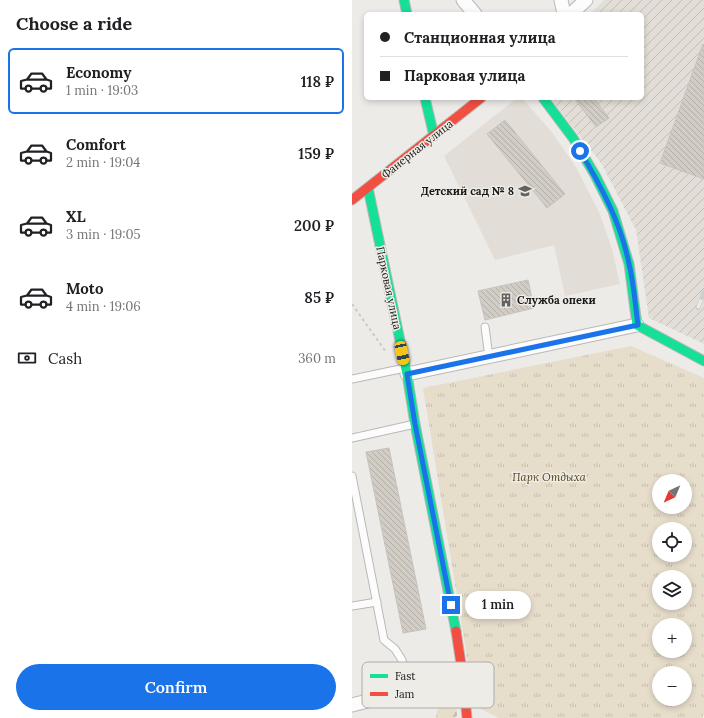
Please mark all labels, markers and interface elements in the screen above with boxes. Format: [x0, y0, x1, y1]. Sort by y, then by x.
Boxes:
text: Choose a ride [16, 12, 132, 35]
text: Станционная улица [404, 28, 556, 47]
icon: car [18, 63, 54, 99]
text: Economy [66, 63, 131, 82]
text: Парковая улица [404, 66, 525, 85]
text: 118 ₽ [301, 72, 334, 91]
text: 1 min · 19:03 [66, 82, 138, 99]
street label: Фанерная улица [378, 116, 456, 181]
icon: car [18, 135, 54, 171]
text: Comfort [66, 135, 126, 154]
route start [571, 142, 589, 160]
text: 159 ₽ [298, 144, 334, 163]
text: 2 min · 19:04 [66, 154, 140, 171]
school or university icon: Детский сад № 8 [517, 183, 533, 199]
place label: Детский сад № 8 [421, 184, 514, 198]
icon: car [18, 207, 54, 243]
text: XL [66, 207, 86, 226]
text: 200 ₽ [294, 216, 334, 235]
text: 3 min · 19:05 [66, 226, 141, 243]
street label: Парковая улица [373, 245, 405, 331]
icon: car [18, 279, 54, 315]
text: Moto [66, 279, 103, 298]
text: 85 ₽ [304, 288, 334, 307]
building icon: Служба опеки [498, 292, 514, 308]
place label: Служба опеки [517, 293, 596, 307]
text: 4 min · 19:06 [66, 298, 141, 315]
car [394, 340, 410, 366]
icon: cash [16, 347, 38, 369]
text: Cash [48, 349, 82, 368]
text: 360 m [298, 350, 336, 367]
park label: Парк Отдыха [512, 470, 587, 484]
north arrow [652, 474, 692, 514]
map controls [652, 474, 692, 706]
button: locate [652, 522, 692, 562]
button: layers [652, 570, 692, 610]
callout: 1 min [465, 591, 531, 619]
route end [442, 596, 460, 614]
text: 1 min [482, 596, 514, 613]
button: + [652, 618, 692, 658]
legend [362, 662, 494, 708]
button: Confirm [16, 664, 336, 710]
button: − [652, 666, 692, 706]
text: Fast [395, 669, 416, 683]
text: Jam [394, 687, 415, 701]

